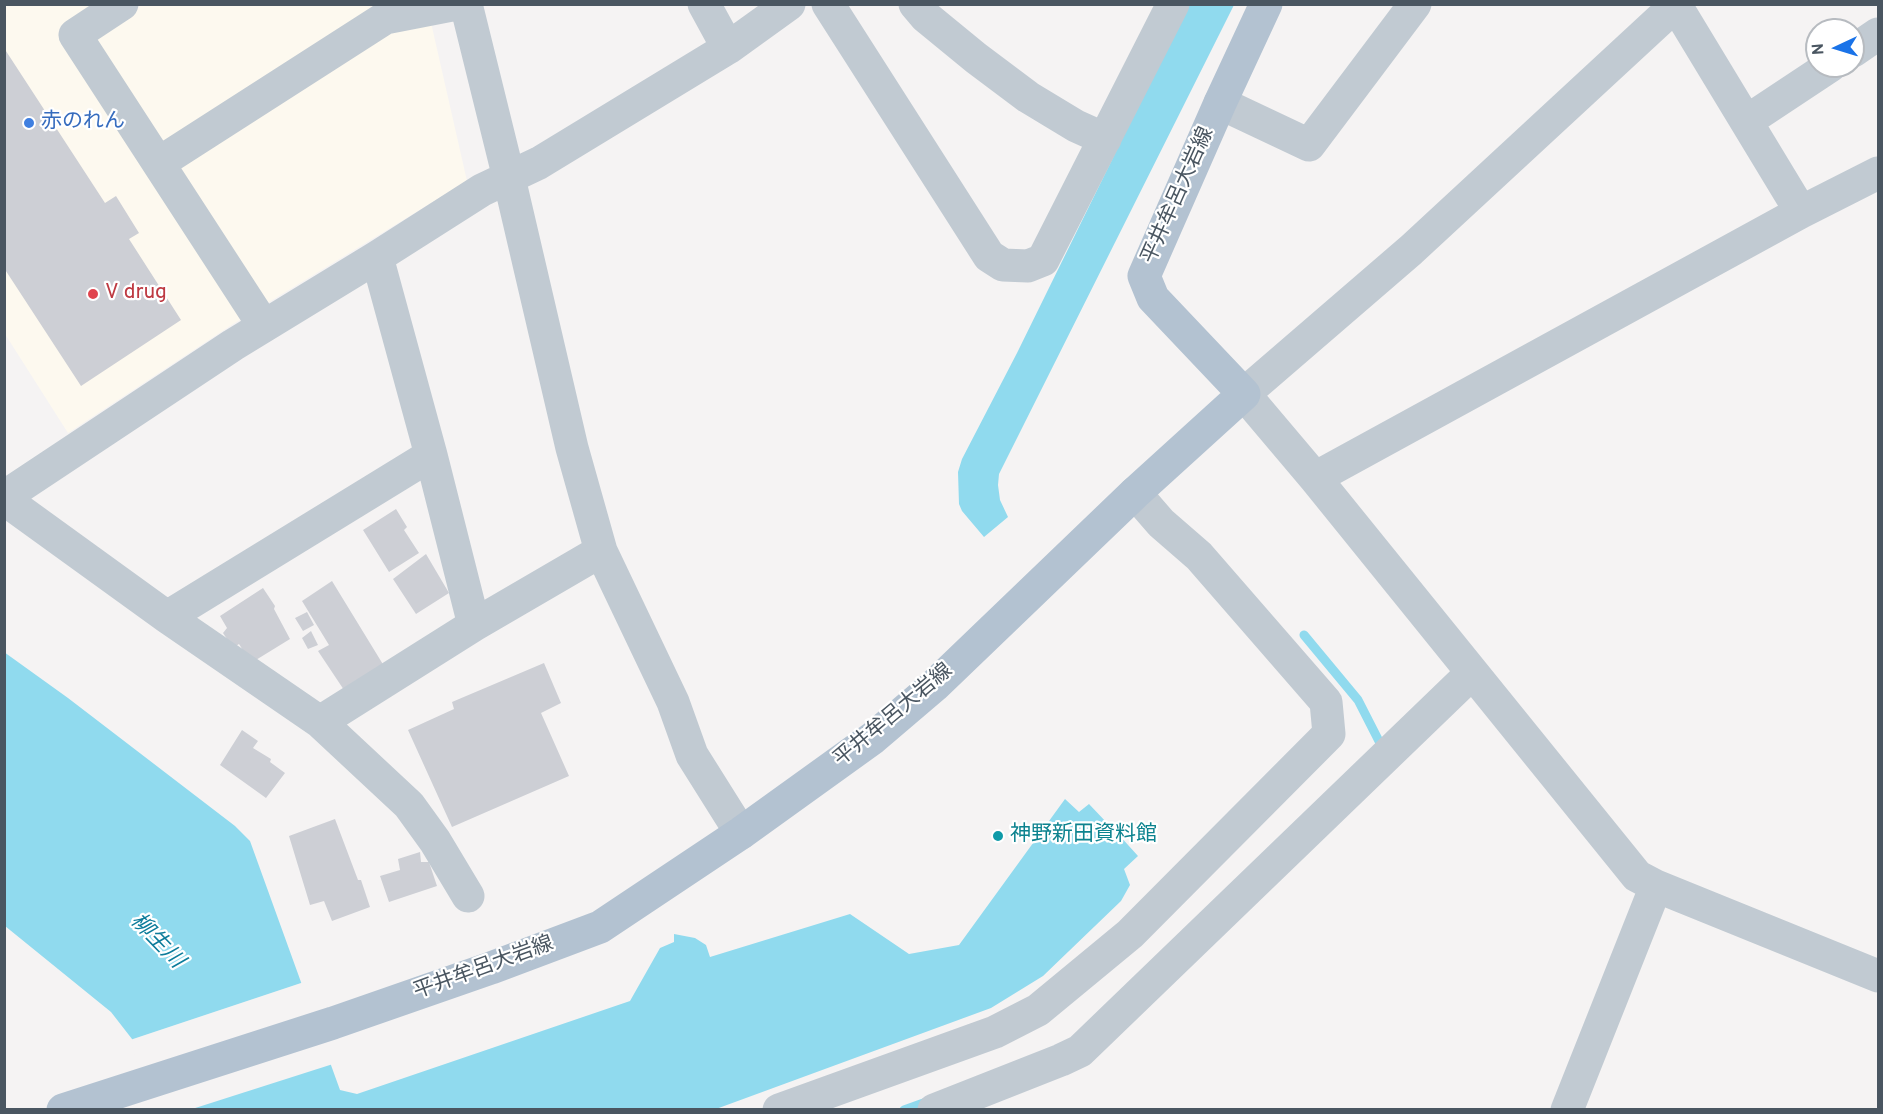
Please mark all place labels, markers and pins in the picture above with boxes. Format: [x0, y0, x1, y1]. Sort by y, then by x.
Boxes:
place label: 赤のれん [41, 110, 125, 136]
marker: 赤のれん [22, 116, 36, 130]
place label: V drug [105, 281, 167, 307]
marker: V drug [86, 287, 100, 301]
place label: 神野新田資料館 [1010, 823, 1157, 849]
marker: 神野新田資料館 [991, 829, 1005, 843]

